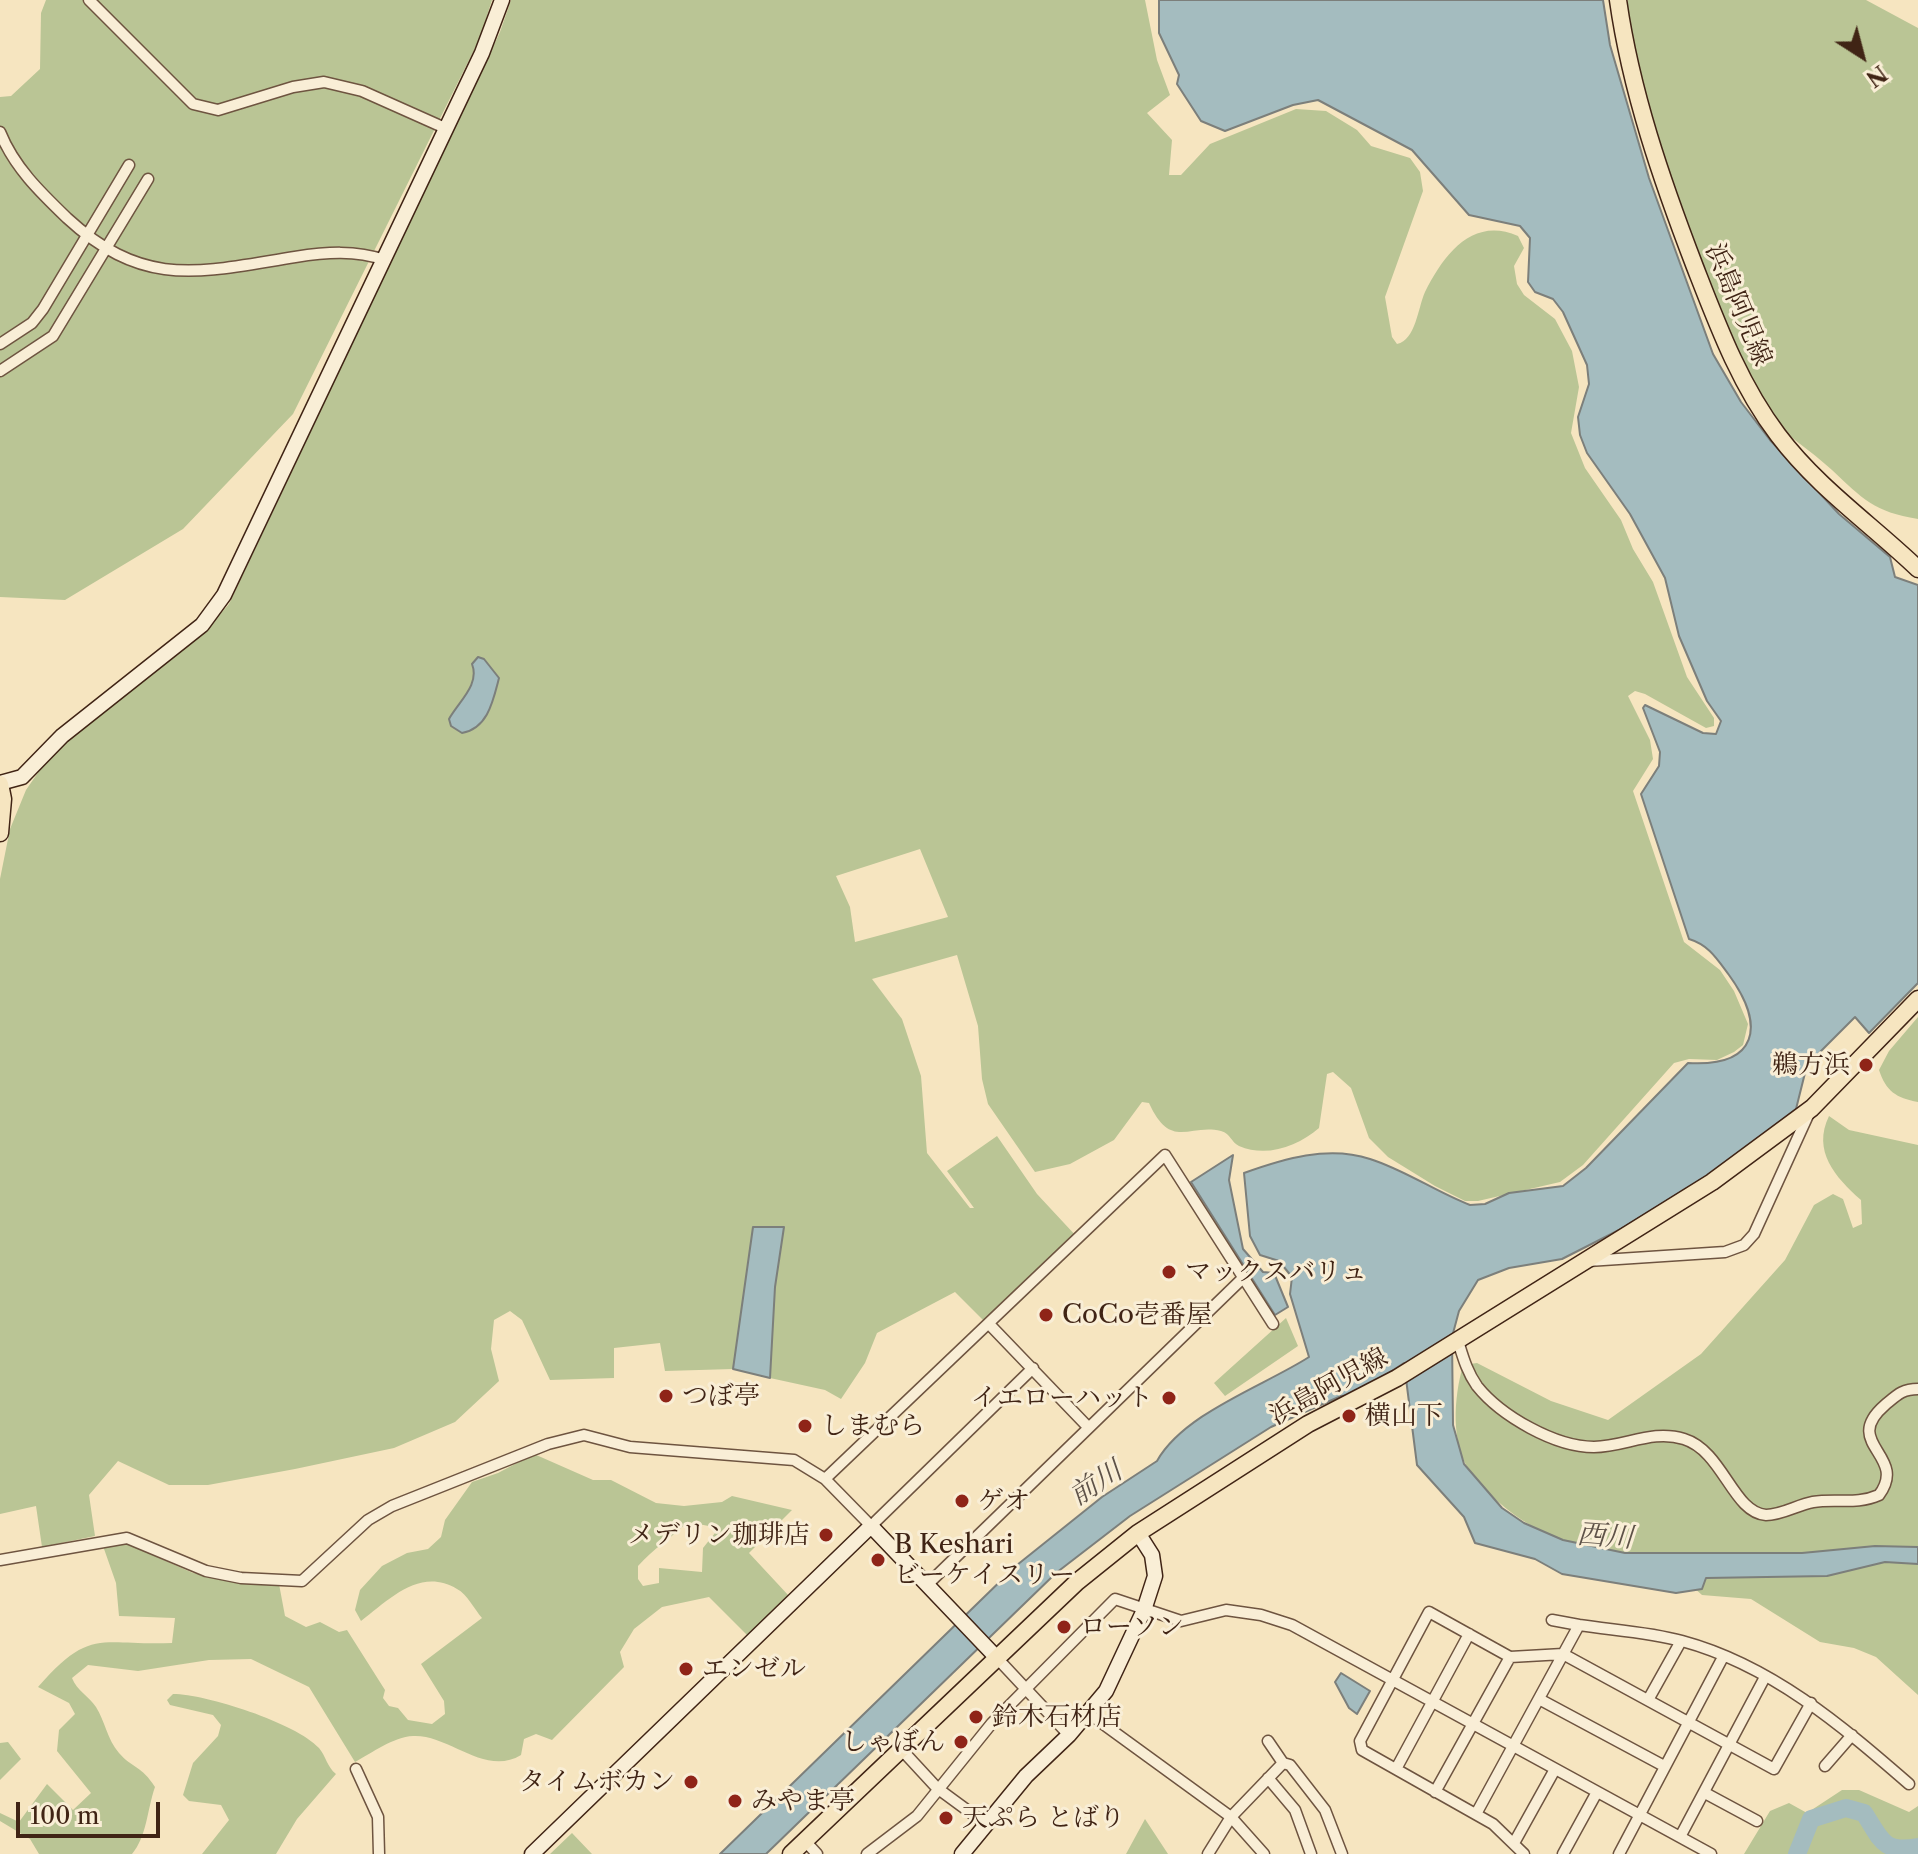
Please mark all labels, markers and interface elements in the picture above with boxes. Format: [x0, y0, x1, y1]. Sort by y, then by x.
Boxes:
north arrow [1822, 16, 1902, 96]
text: N [1861, 59, 1892, 92]
street label: 浜島阿児線 [1698, 239, 1778, 371]
place label: 鵜方浜 [1772, 1049, 1850, 1081]
marker: 鵜方浜 [1857, 1056, 1875, 1074]
place label: マックスバリュ [1185, 1256, 1367, 1288]
marker: マックスバリュ [1160, 1263, 1178, 1281]
place label: CoCo壱番屋 [1062, 1299, 1212, 1331]
marker: CoCo壱番屋 [1037, 1306, 1055, 1324]
street label: 浜島阿児線 [1265, 1342, 1393, 1432]
place label: つぼ亭 [682, 1380, 760, 1412]
place label: イエローハット [971, 1382, 1153, 1414]
marker: つぼ亭 [657, 1387, 675, 1405]
marker: イエローハット [1160, 1389, 1178, 1407]
place label: 横山下 [1365, 1400, 1443, 1432]
marker: 横山下 [1340, 1407, 1358, 1425]
place label: しまむら [821, 1410, 925, 1442]
marker: しまむら [796, 1417, 814, 1435]
water label: 前川 [1063, 1455, 1129, 1513]
place label: ゲオ [978, 1485, 1030, 1517]
marker: ゲオ [953, 1492, 971, 1510]
water label: 西川 [1576, 1518, 1634, 1556]
place label: メデリン珈琲店 [628, 1519, 810, 1551]
marker: メデリン珈琲店 [817, 1526, 835, 1544]
place label: B Keshari ビーケイスリー [894, 1529, 1075, 1590]
marker: B Keshari ビーケイスリー [869, 1551, 887, 1569]
place label: ローソン [1080, 1611, 1184, 1643]
marker: ローソン [1055, 1618, 1073, 1636]
place label: エンゼル [702, 1653, 806, 1685]
marker: エンゼル [677, 1660, 695, 1678]
place label: 鈴木石材店 [992, 1701, 1122, 1733]
marker: 鈴木石材店 [967, 1708, 985, 1726]
place label: しゃぼん [841, 1726, 945, 1758]
marker: しゃぼん [952, 1733, 970, 1751]
place label: タイムボカン [519, 1766, 675, 1798]
marker: タイムボカン [682, 1773, 700, 1791]
place label: みやま亭 [751, 1785, 855, 1817]
scale bar [20, 1786, 164, 1836]
marker: みやま亭 [726, 1792, 744, 1810]
text: 100 m [30, 1801, 99, 1830]
place label: 天ぷら とばり [962, 1802, 1125, 1834]
marker: 天ぷら とばり [937, 1809, 955, 1827]

